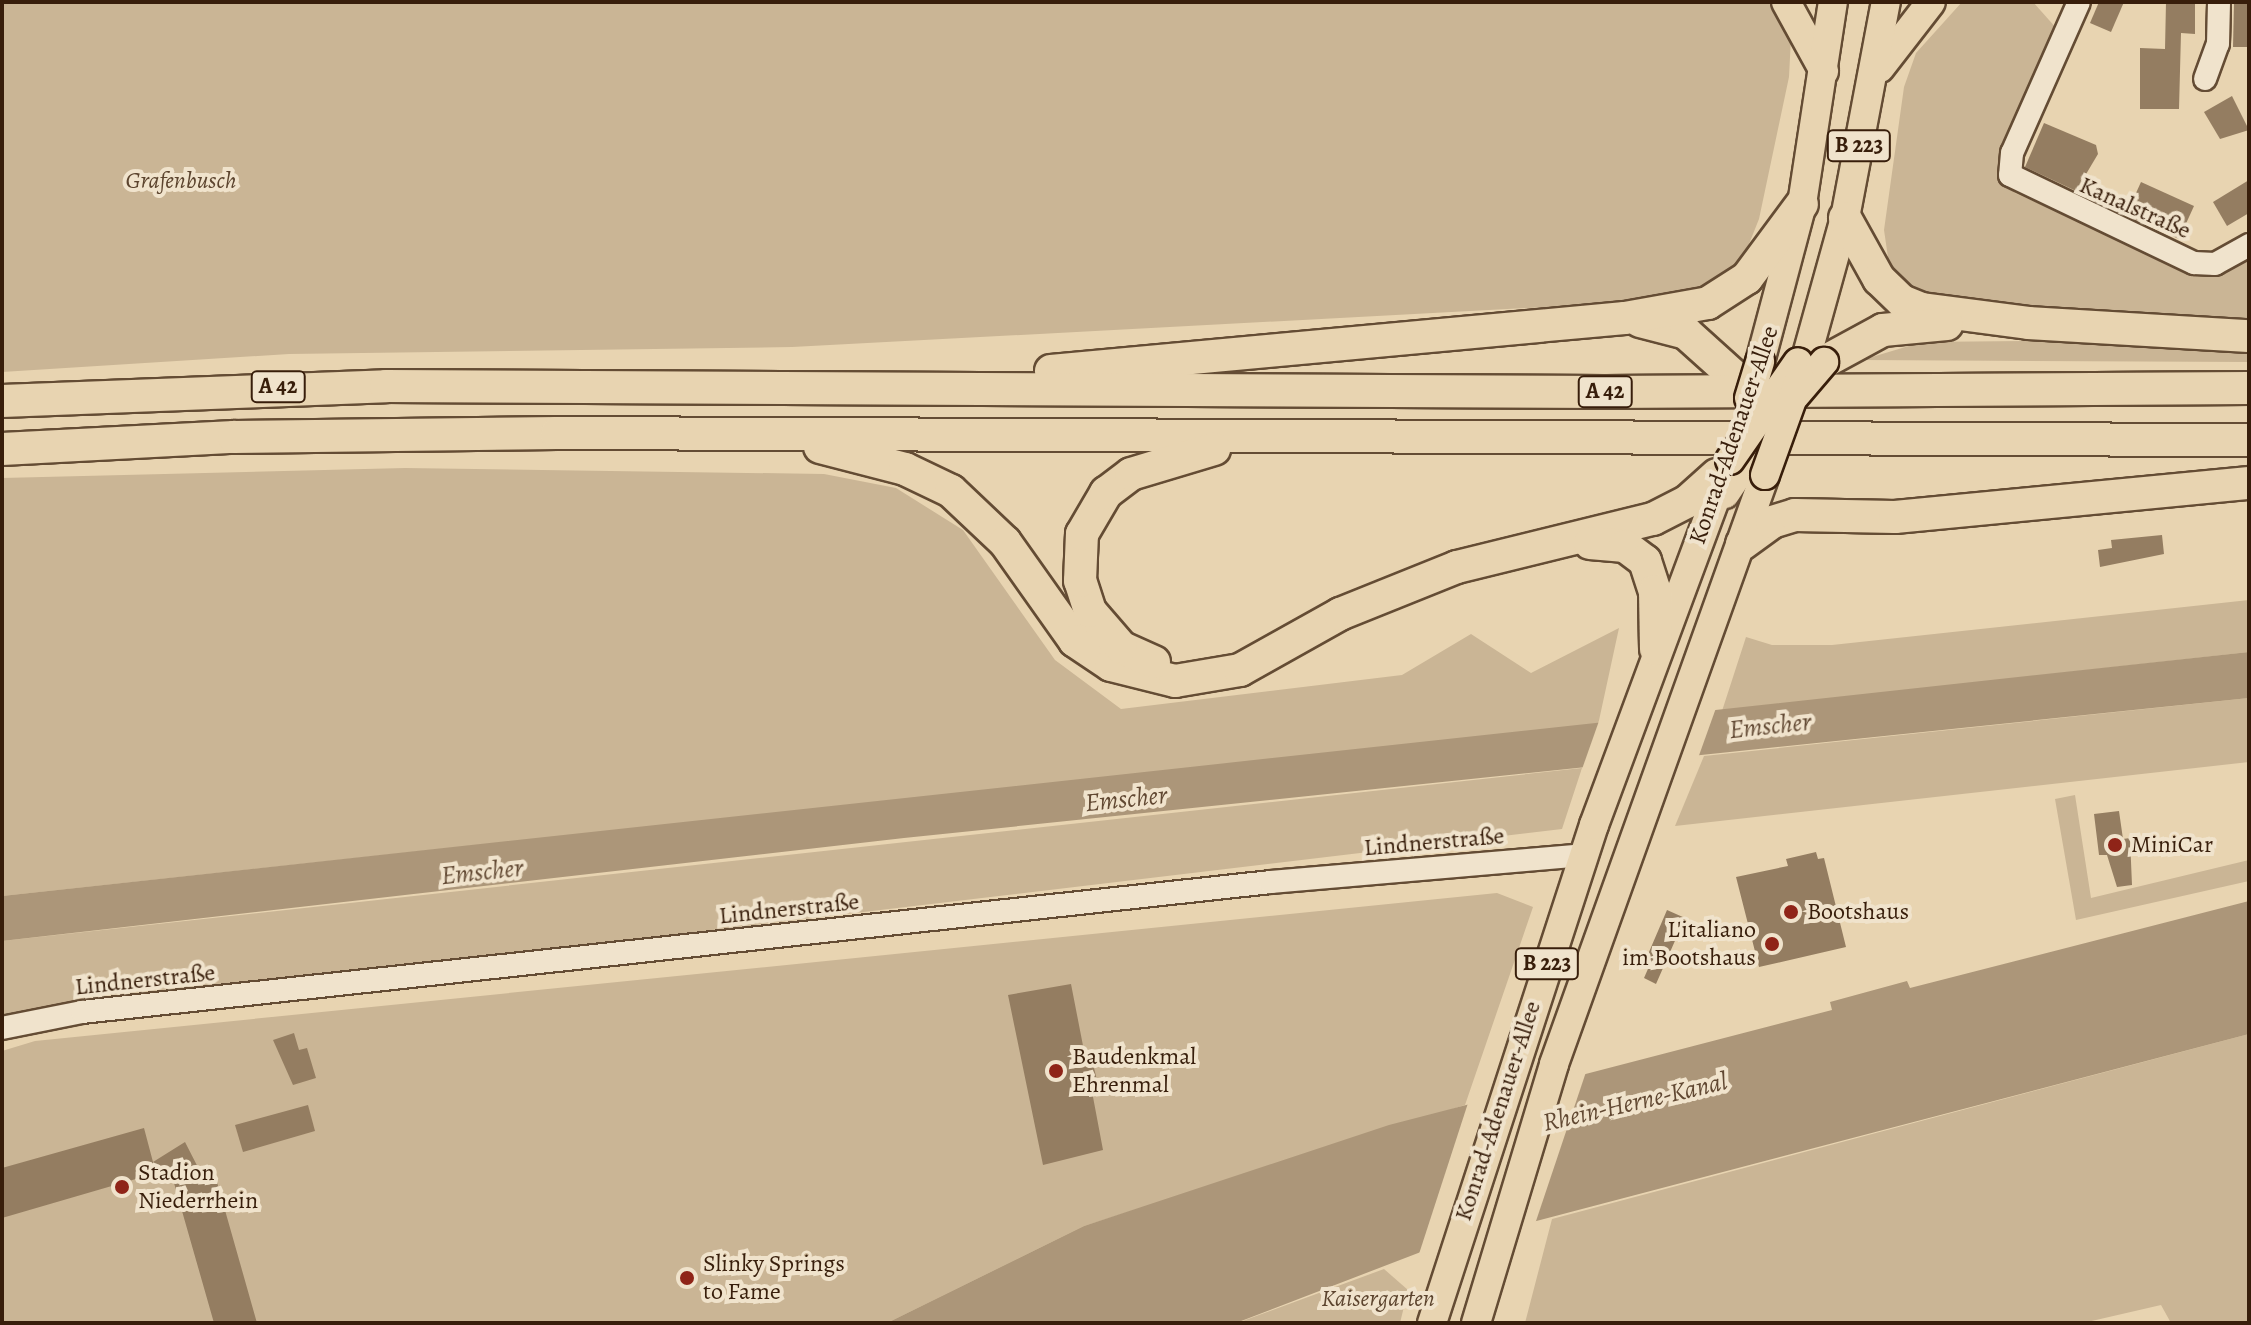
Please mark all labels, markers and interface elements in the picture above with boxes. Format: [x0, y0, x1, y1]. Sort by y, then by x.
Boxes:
road number: B 223 [1825, 128, 1893, 164]
park label: Grafenbusch [125, 167, 237, 195]
street label: Kanalstraße [2075, 171, 2195, 245]
street label: Konrad-Adenauer-Allee [1683, 322, 1785, 548]
road number: A 42 [250, 369, 306, 405]
road number: A 42 [1577, 374, 1633, 410]
water label: Emscher [1728, 706, 1812, 746]
water label: Emscher [1084, 779, 1168, 819]
street label: Lindnerstraße [1363, 822, 1505, 862]
place label: MiniCar [2131, 831, 2213, 859]
marker: MiniCar [2106, 836, 2124, 854]
water label: Emscher [440, 852, 524, 892]
street label: Lindnerstraße [718, 887, 860, 931]
place label: Bootshaus [1807, 898, 1909, 926]
marker: Bootshaus [1782, 903, 1800, 921]
place label: L'italiano im Bootshaus [1622, 916, 1756, 972]
marker: L'italiano im Bootshaus [1763, 935, 1781, 953]
road number: B 223 [1513, 946, 1581, 982]
street label: Lindnerstraße [74, 958, 216, 1002]
street label: Konrad-Adenauer-Allee [1449, 998, 1547, 1224]
place label: Baudenkmal Ehrenmal [1072, 1043, 1196, 1099]
marker: Baudenkmal Ehrenmal [1047, 1062, 1065, 1080]
water label: Rhein-Herne-Kanal [1540, 1066, 1730, 1138]
place label: Stadion Niederrhein [138, 1159, 258, 1215]
marker: Stadion Niederrhein [113, 1178, 131, 1196]
place label: Slinky Springs to Fame [703, 1250, 845, 1306]
marker: Slinky Springs to Fame [678, 1269, 696, 1287]
park label: Kaisergarten [1321, 1285, 1435, 1313]

